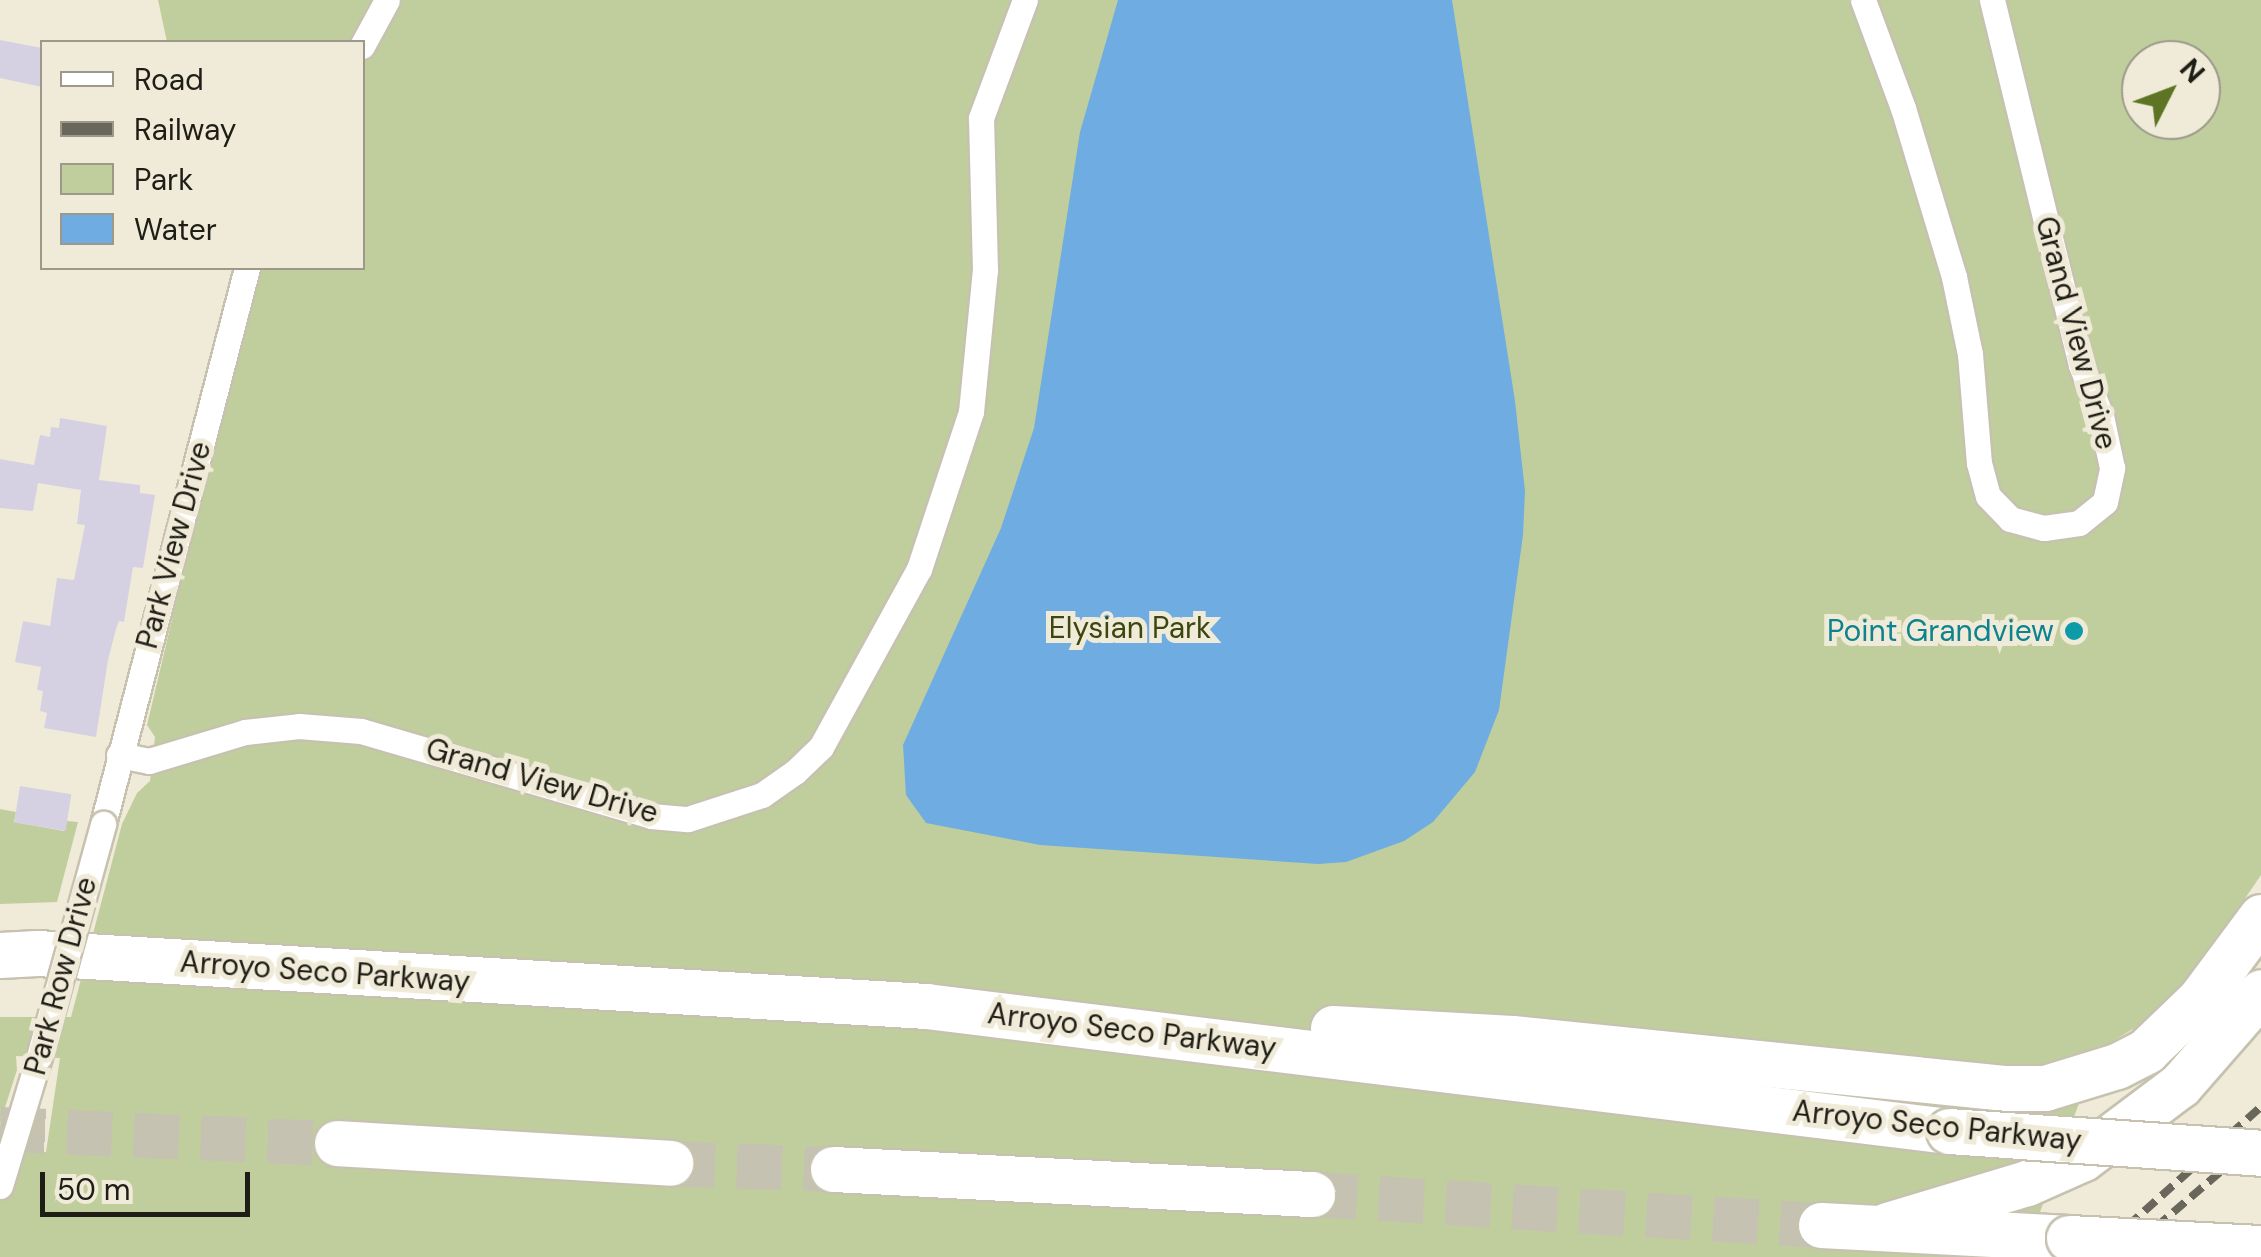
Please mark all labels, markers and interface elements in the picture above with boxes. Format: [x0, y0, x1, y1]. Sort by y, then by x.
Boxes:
legend [40, 40, 365, 270]
north arrow [2121, 40, 2221, 140]
text: N [2172, 51, 2213, 91]
text: Road [134, 60, 204, 99]
text: Railway [134, 110, 237, 149]
text: Park [134, 160, 193, 199]
text: Water [134, 210, 217, 249]
street label: Grand View Drive [2028, 213, 2124, 453]
street label: Park View Drive [129, 438, 219, 652]
park label: Elysian Park [1049, 610, 1211, 646]
place label: Point Grandview [1827, 613, 2054, 649]
marker: Point Grandview [2063, 620, 2085, 642]
street label: Grand View Drive [422, 731, 662, 831]
street label: Park Row Drive [17, 873, 105, 1079]
street label: Arroyo Seco Parkway [179, 944, 471, 1000]
street label: Arroyo Seco Parkway [986, 995, 1278, 1067]
street label: Arroyo Seco Parkway [1791, 1093, 2083, 1159]
scale bar [45, 1152, 255, 1214]
text: 50 m [57, 1170, 131, 1209]

